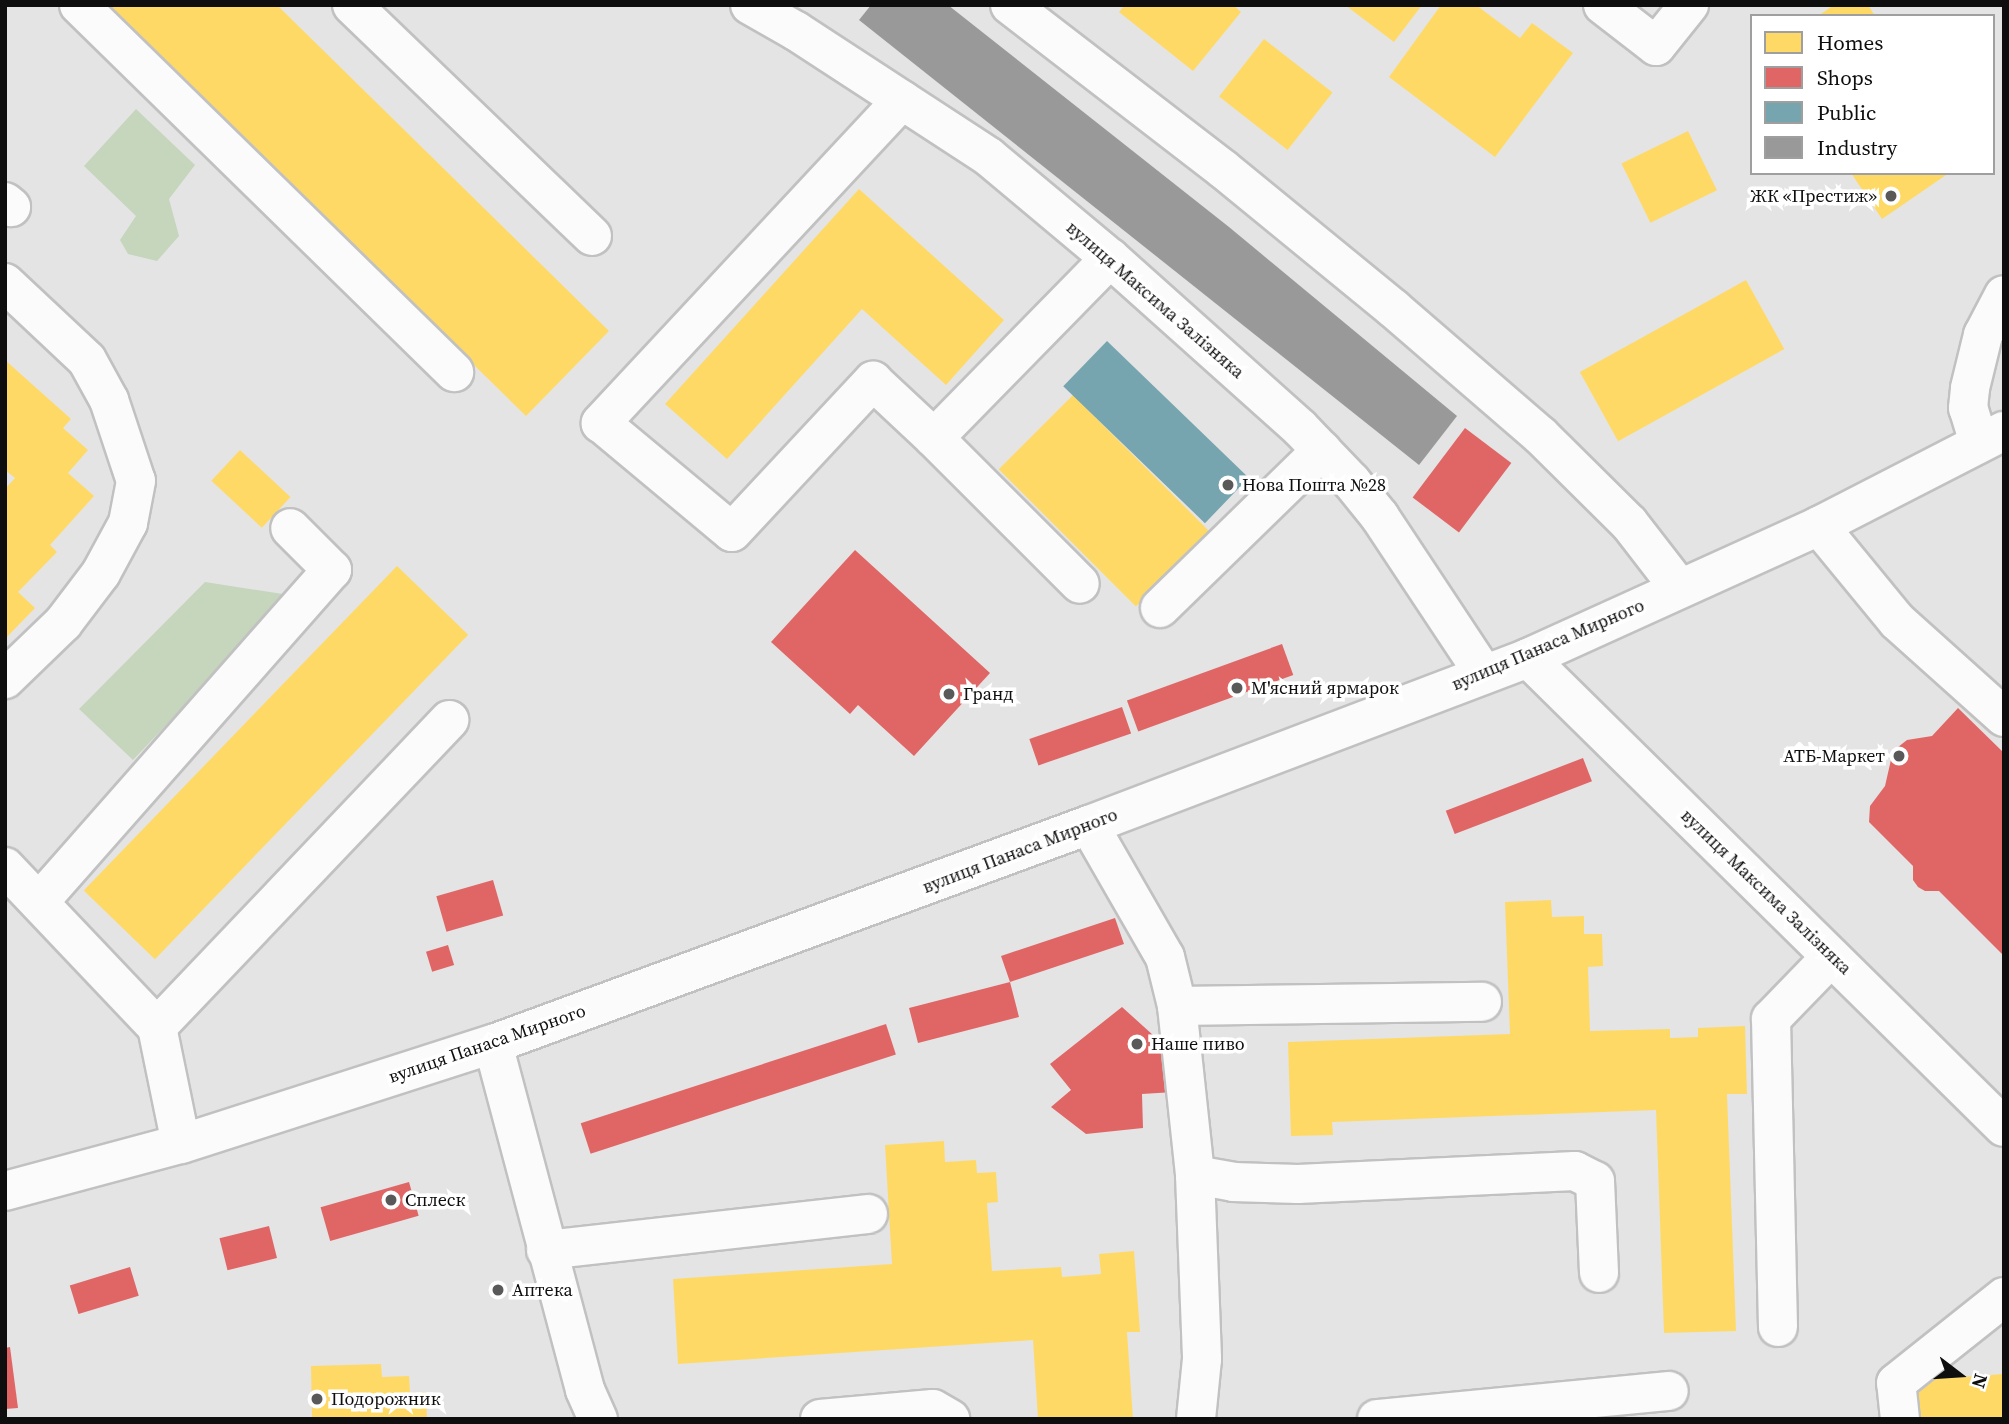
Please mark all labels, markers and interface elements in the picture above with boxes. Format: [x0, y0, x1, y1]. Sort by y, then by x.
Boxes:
legend [1750, 14, 1995, 175]
text: Homes [1817, 28, 1883, 57]
text: Shops [1817, 63, 1873, 92]
text: Public [1817, 98, 1876, 127]
text: Industry [1817, 133, 1897, 162]
place label: ЖК «Престиж» [1750, 185, 1877, 207]
marker: ЖК «Престиж» [1883, 188, 1899, 204]
street label: вулиця Максима Залізняка [1062, 217, 1248, 383]
place label: Нова Пошта №28 [1242, 474, 1386, 496]
marker: Нова Пошта №28 [1220, 477, 1236, 493]
street label: вулиця Панаса Мирного [1448, 595, 1648, 695]
place label: М'ясний ярмарок [1251, 677, 1399, 699]
marker: М'ясний ярмарок [1229, 680, 1245, 696]
place label: Гранд [963, 683, 1013, 705]
marker: Гранд [941, 686, 957, 702]
place label: АТБ-Маркет [1783, 745, 1885, 767]
marker: АТБ-Маркет [1891, 748, 1907, 764]
street label: вулиця Панаса Мирного [919, 804, 1121, 898]
street label: вулиця Максима Залізняка [1676, 805, 1856, 979]
street label: вулиця Панаса Мирного [386, 1000, 588, 1088]
place label: Наше пиво [1151, 1033, 1245, 1055]
marker: Наше пиво [1129, 1036, 1145, 1052]
place label: Сплеск [405, 1189, 466, 1211]
marker: Сплеск [383, 1192, 399, 1208]
place label: Аптека [512, 1279, 573, 1301]
marker: Аптека [490, 1282, 506, 1298]
north arrow [1925, 1340, 1995, 1410]
text: N [1966, 1371, 1995, 1392]
place label: Подорожник [331, 1388, 441, 1410]
marker: Подорожник [309, 1391, 325, 1407]

